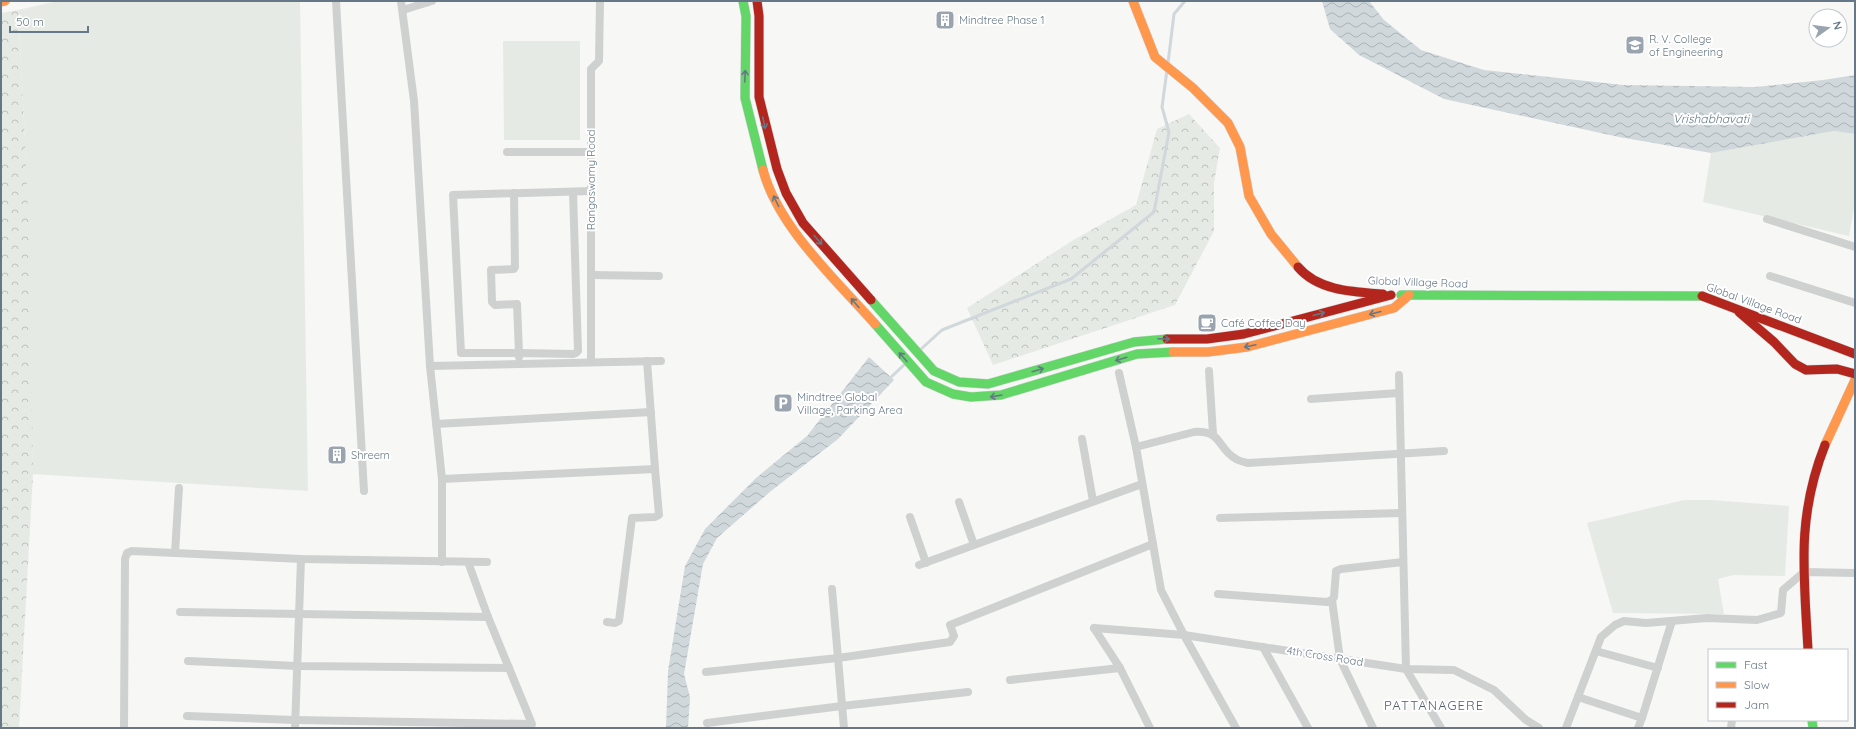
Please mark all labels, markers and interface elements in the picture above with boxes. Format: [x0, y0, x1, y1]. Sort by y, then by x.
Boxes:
scale bar [10, 8, 88, 34]
north arrow [1808, 8, 1848, 48]
building icon: Mindtree Phase 1 [934, 9, 956, 31]
place label: Mindtree Phase 1 [959, 13, 1045, 27]
text: 50 m [16, 14, 44, 29]
text: N [1830, 20, 1845, 31]
place label: R. V. College of Engineering [1649, 32, 1723, 59]
school or university icon: R. V. College of Engineering [1624, 34, 1646, 56]
one-way arrow [741, 70, 749, 83]
water label: Vrishabhavati [1673, 111, 1751, 126]
one-way arrow [761, 116, 769, 129]
street label: Rangaswamy Road [584, 130, 598, 230]
one-way arrow [772, 196, 779, 208]
one-way arrow [813, 234, 822, 245]
street label: Global Village Road [1368, 273, 1468, 291]
street label: Global Village Road [1705, 279, 1803, 327]
one-way arrow [851, 298, 860, 309]
one-way arrow [1312, 310, 1325, 318]
one-way arrow [1369, 310, 1382, 317]
cafe icon: Café Coffee Day [1196, 312, 1218, 334]
place label: Café Coffee Day [1221, 316, 1306, 330]
one-way arrow [1157, 335, 1170, 343]
one-way arrow [1243, 343, 1256, 351]
one-way arrow [899, 352, 908, 362]
one-way arrow [1115, 356, 1128, 363]
one-way arrow [1032, 366, 1045, 373]
place label: Mindtree Global Village, Parking Area [797, 390, 902, 417]
parking icon: Mindtree Global Village, Parking Area [772, 392, 794, 414]
one-way arrow [990, 392, 1003, 400]
building icon: Shreem [326, 444, 348, 466]
place label: Shreem [351, 448, 390, 462]
street label: 4th Cross Road [1286, 643, 1364, 669]
legend [1708, 649, 1848, 721]
text: Fast [1744, 657, 1768, 672]
text: Slow [1744, 677, 1770, 692]
district label: PATTANAGERE [1384, 697, 1484, 713]
text: Jam [1744, 697, 1769, 712]

